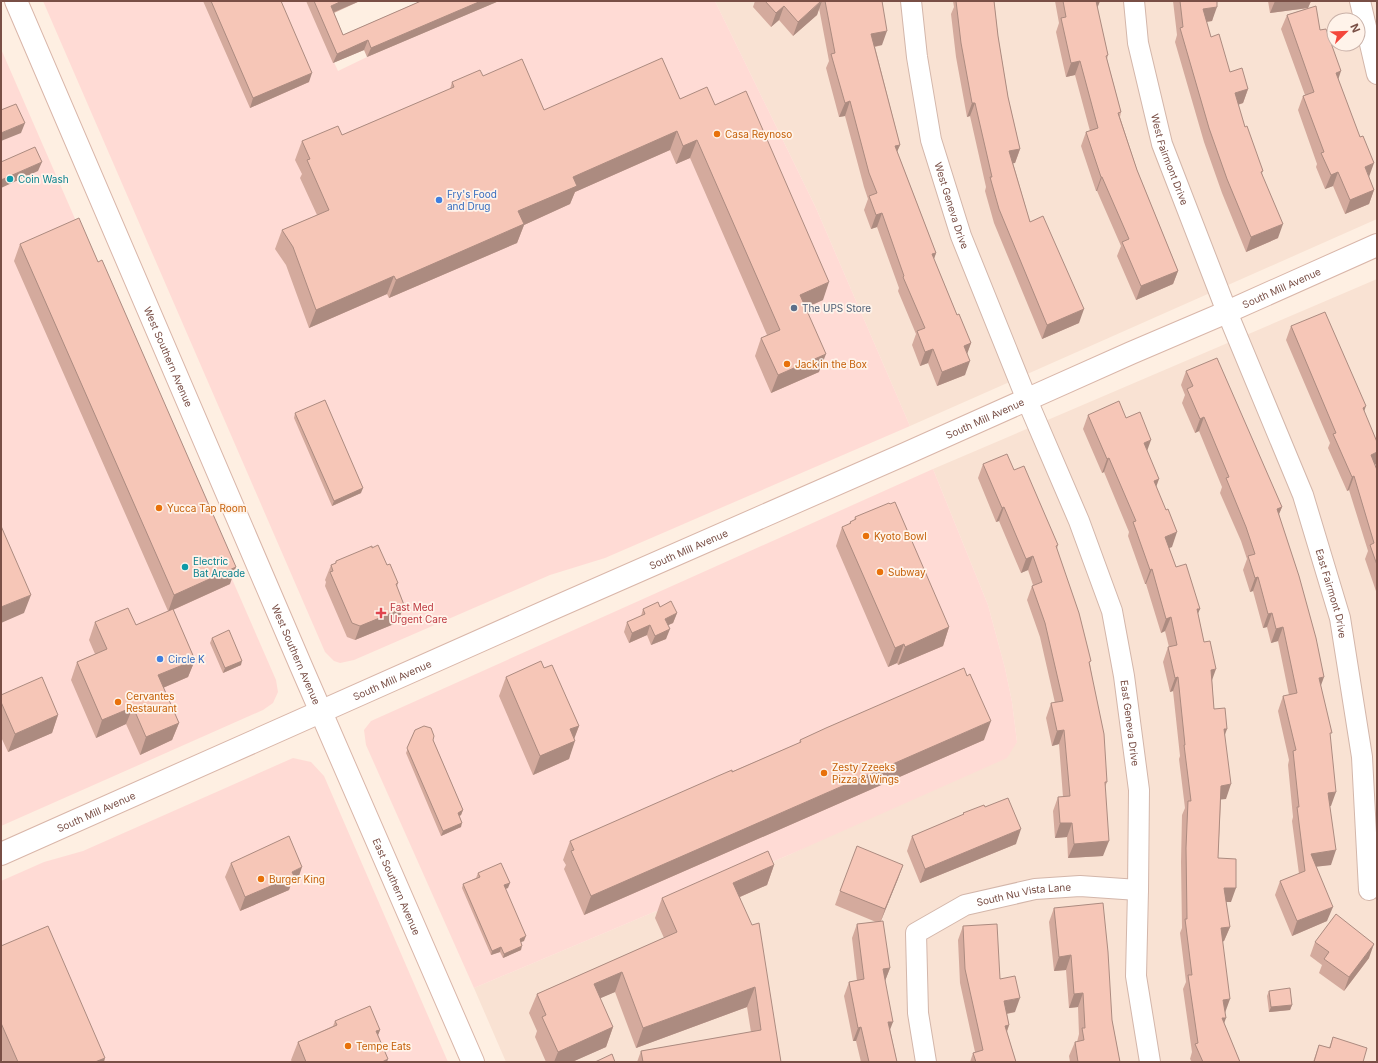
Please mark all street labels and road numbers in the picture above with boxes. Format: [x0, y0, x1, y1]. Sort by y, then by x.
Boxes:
street label: West Fairmont Drive [1149, 113, 1191, 207]
street label: West Geneva Drive [932, 160, 972, 251]
street label: South Mill Avenue [1240, 265, 1323, 310]
street label: West Southern Avenue [142, 305, 195, 409]
street label: South Mill Avenue [944, 395, 1026, 441]
street label: South Mill Avenue [647, 526, 730, 572]
street label: East Fairmont Drive [1314, 547, 1349, 639]
street label: West Southern Avenue [269, 603, 323, 707]
street label: South Mill Avenue [351, 657, 433, 703]
street label: East Geneva Drive [1119, 679, 1142, 767]
street label: South Mill Avenue [55, 789, 137, 834]
street label: East Southern Avenue [371, 836, 423, 937]
street label: South Nu Vista Lane [975, 881, 1072, 908]

